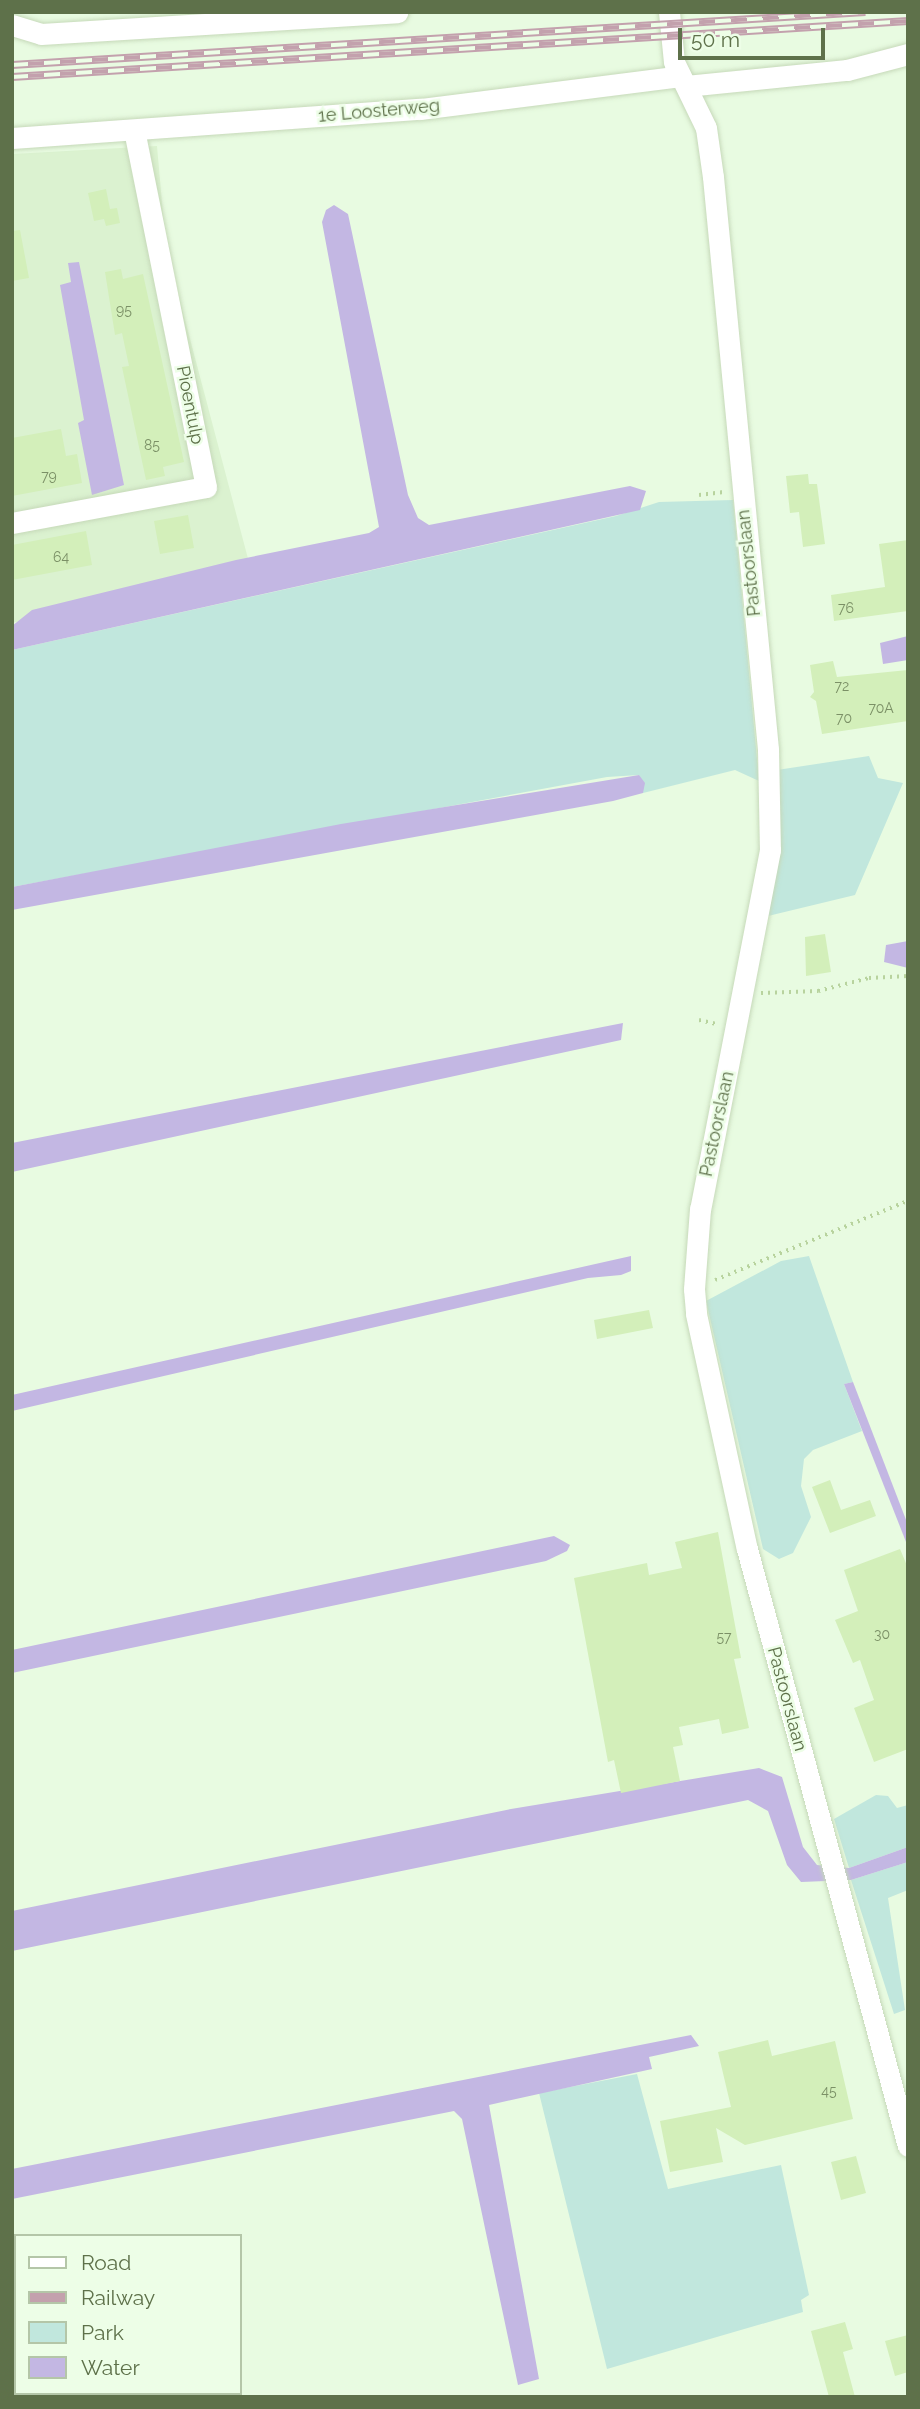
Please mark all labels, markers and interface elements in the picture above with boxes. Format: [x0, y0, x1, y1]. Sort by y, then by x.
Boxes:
scale bar [682, 14, 829, 58]
text: 50 m [691, 27, 740, 52]
street label: 1e Loosterweg [317, 95, 441, 127]
house number: 95 [116, 302, 132, 318]
street label: Pioentulp [172, 364, 208, 446]
house number: 85 [144, 437, 160, 453]
house number: 79 [41, 468, 57, 484]
street label: Pastoorslaan [733, 509, 765, 617]
house number: 64 [53, 549, 69, 565]
house number: 76 [838, 600, 854, 616]
house number: 72 [835, 678, 849, 694]
house number: 70A [868, 700, 894, 716]
house number: 70 [836, 710, 852, 726]
street label: Pastoorslaan [695, 1069, 739, 1179]
house number: 30 [874, 1626, 890, 1642]
house number: 57 [716, 1629, 732, 1645]
street label: Pastoorslaan [763, 1645, 811, 1753]
house number: 45 [821, 2083, 837, 2099]
legend [14, 2234, 242, 2395]
text: Road [81, 2250, 131, 2275]
text: Railway [81, 2285, 155, 2310]
text: Park [81, 2320, 124, 2345]
text: Water [81, 2355, 140, 2380]

